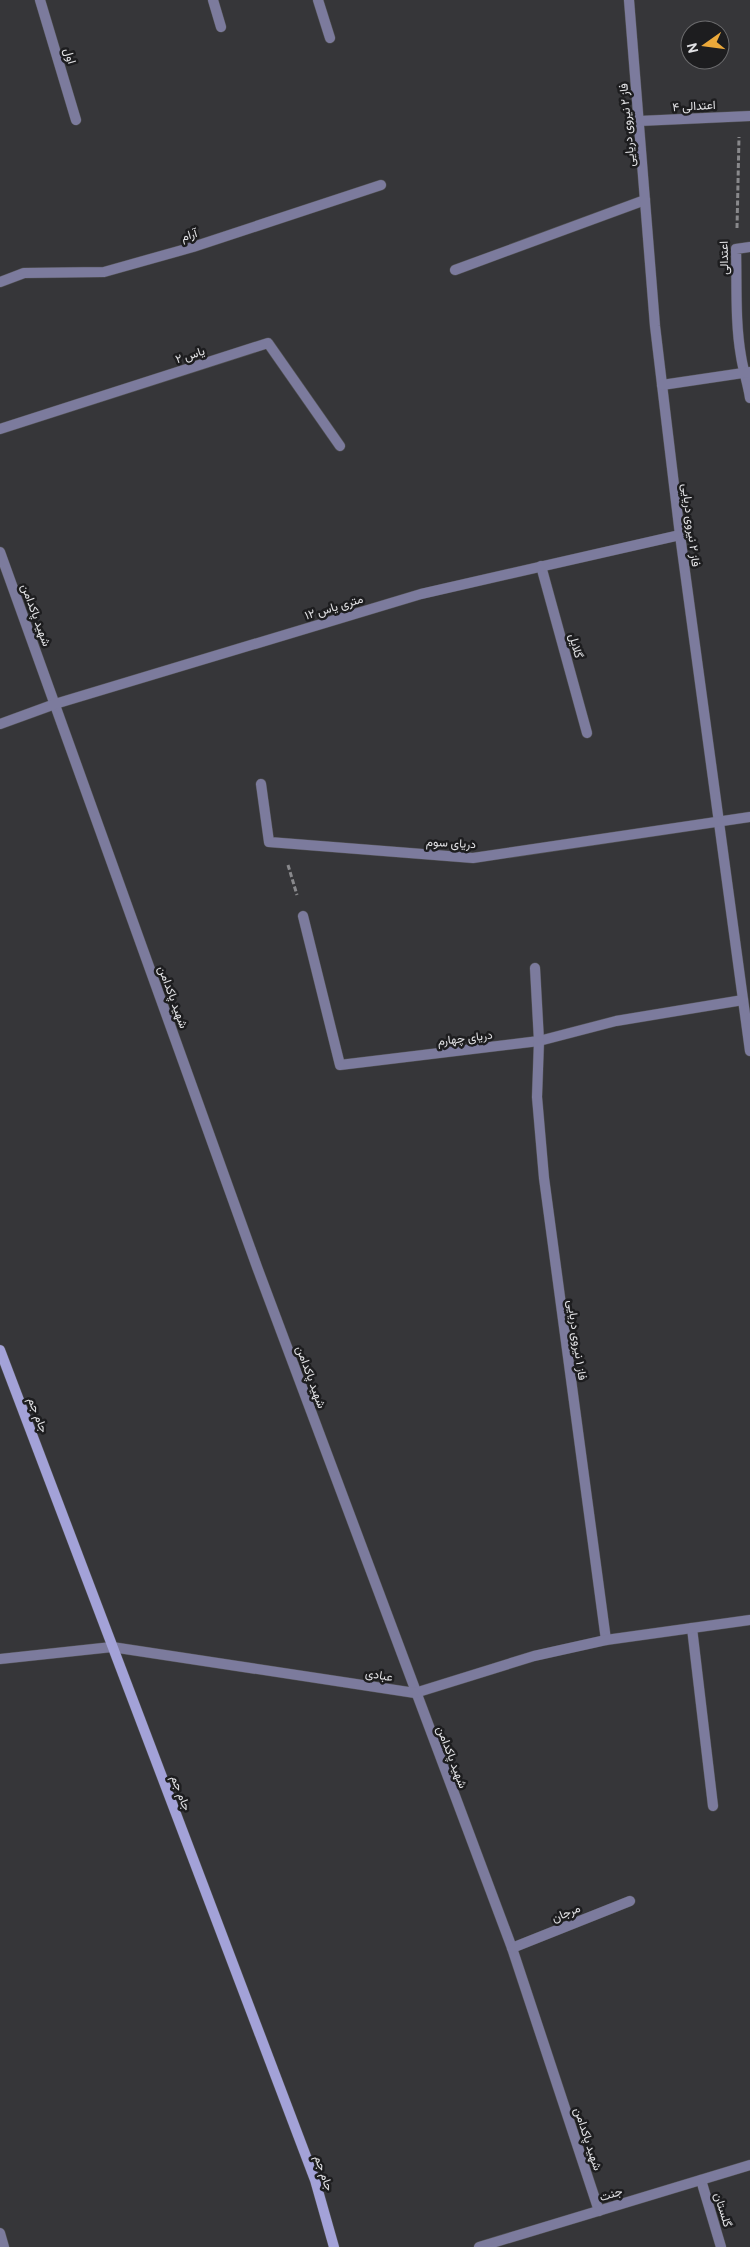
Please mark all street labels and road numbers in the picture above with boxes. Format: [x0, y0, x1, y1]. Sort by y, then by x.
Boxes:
street label: اول [59, 46, 79, 66]
street label: فاز ۲ نیروی دریایی [616, 82, 640, 167]
street label: اعتدالی ۴ [672, 98, 716, 116]
street label: آرام [179, 226, 200, 246]
street label: اعتدالی [717, 241, 733, 275]
street label: یاس ۲ [173, 344, 207, 368]
street label: فاز ۲ نیروی دریایی [677, 483, 703, 568]
street label: شهید پاکدامن [16, 582, 54, 649]
street label: ۱۲ متری یاس [303, 591, 365, 624]
street label: گلایل [564, 632, 586, 660]
street label: دریای سوم [426, 835, 477, 853]
street label: شهید پاکدامن [153, 964, 191, 1031]
street label: دریای چهارم [437, 1028, 494, 1050]
street label: فاز ۱ نیروی دریایی [562, 1299, 590, 1381]
street label: شهید پاکدامن [291, 1344, 329, 1411]
street label: جام جم [23, 1395, 51, 1435]
street label: عبادی [364, 1666, 394, 1686]
street label: شهید پاکدامن [432, 1724, 470, 1791]
street label: جام جم [166, 1773, 194, 1813]
street label: مرجان [550, 1901, 583, 1927]
street label: شهید پاکدامن [569, 2106, 605, 2173]
street label: جام جم [310, 2153, 337, 2193]
street label: جنت [598, 2184, 625, 2206]
street label: گلستان [709, 2191, 735, 2229]

